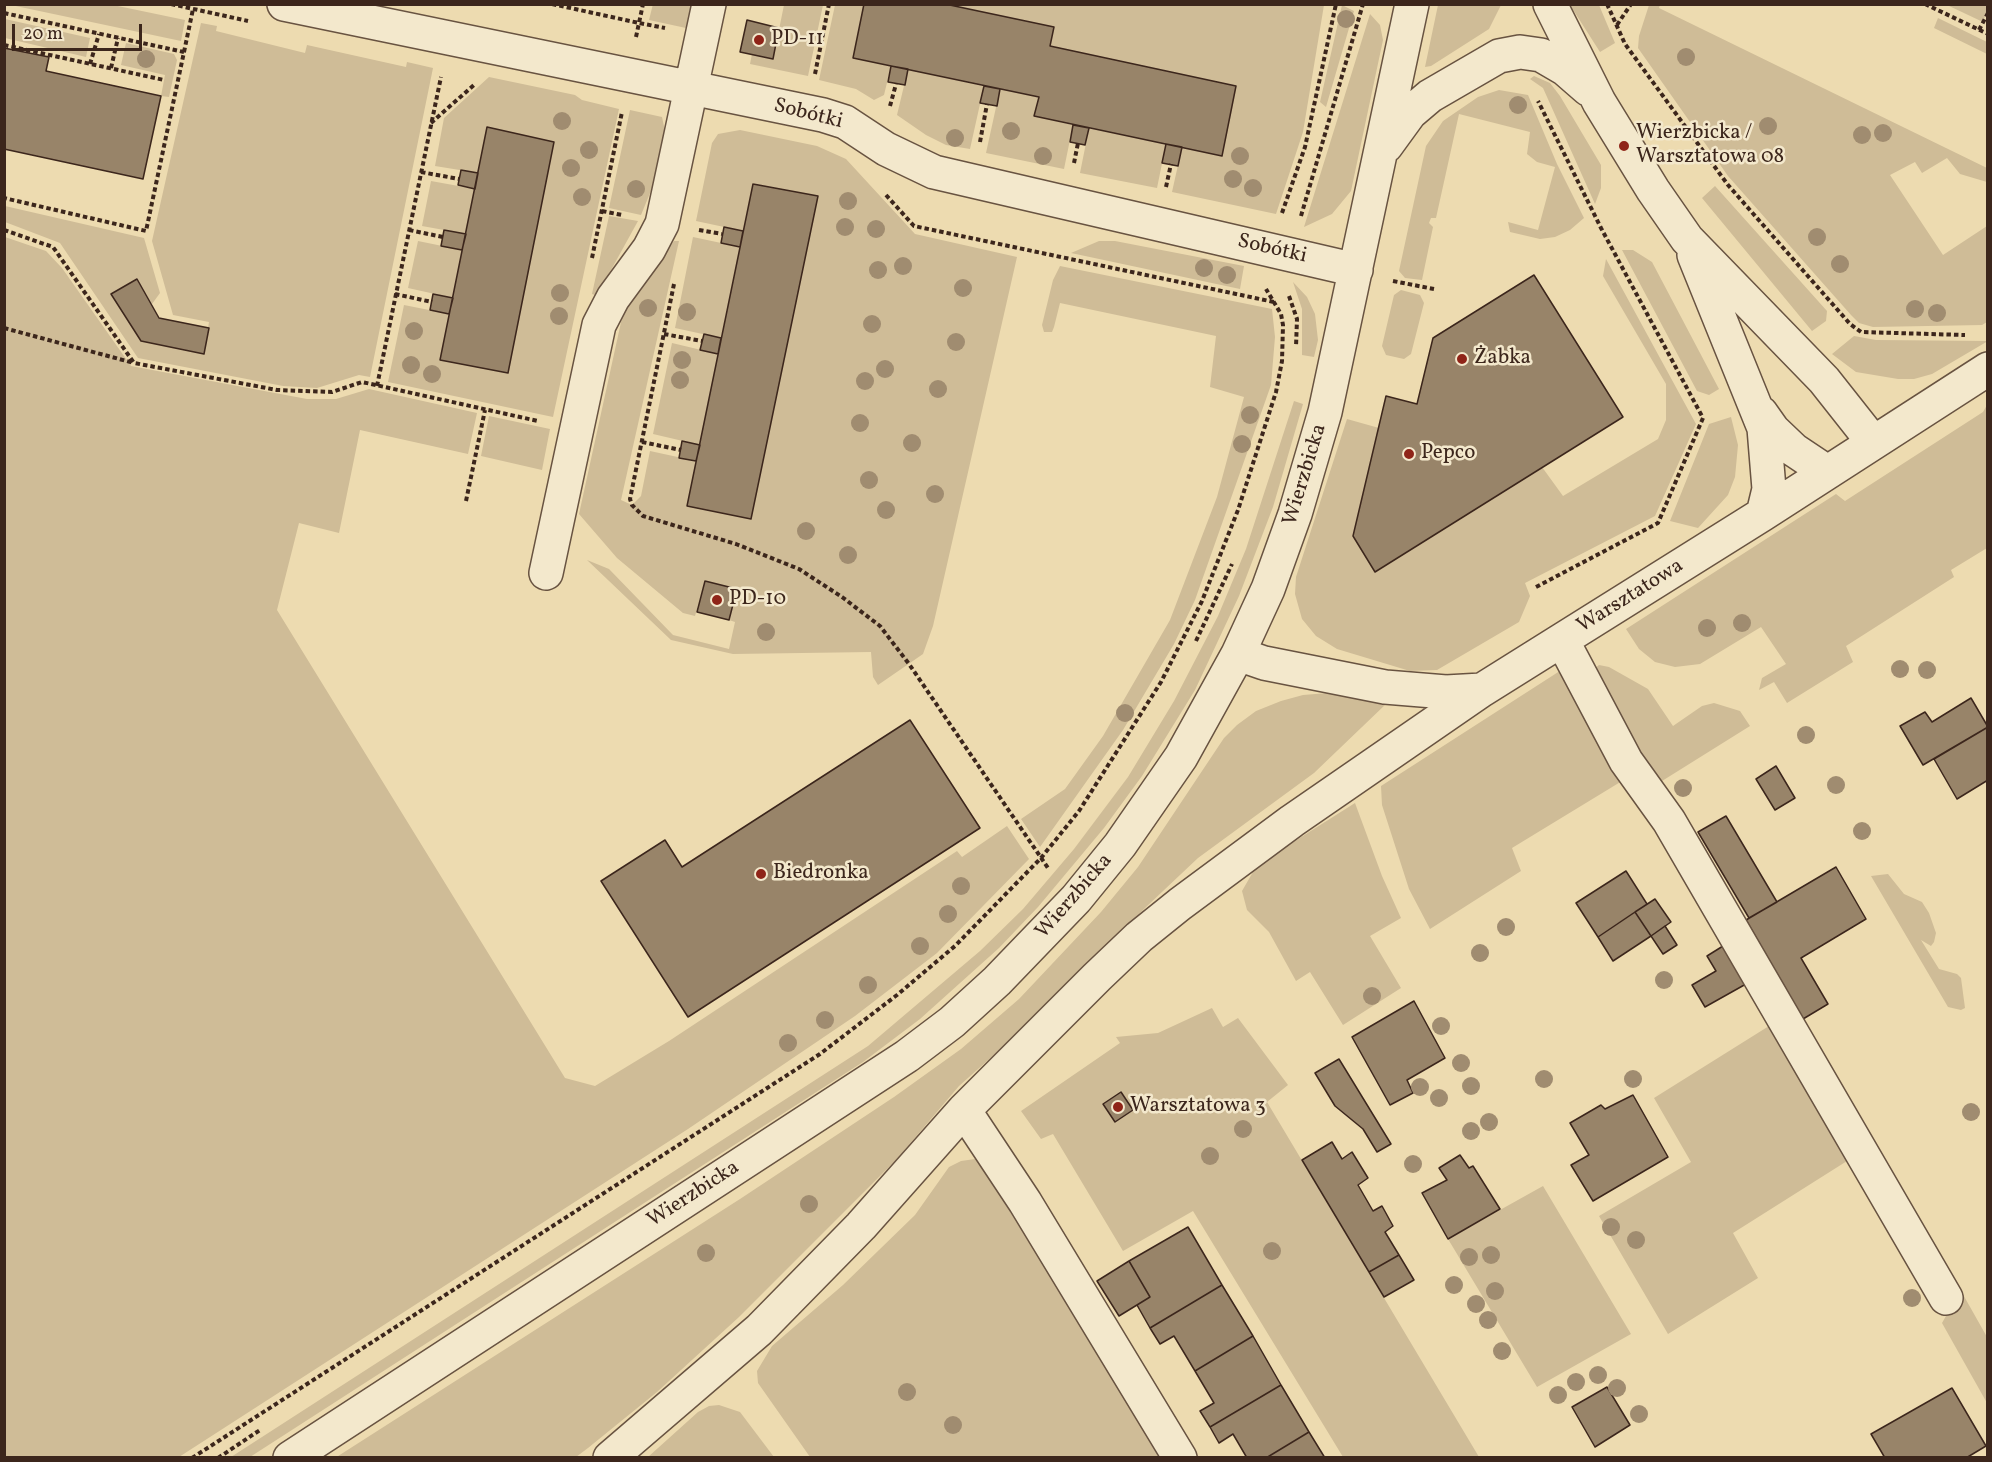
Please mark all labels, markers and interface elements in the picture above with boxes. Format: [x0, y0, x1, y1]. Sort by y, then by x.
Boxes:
scale bar [15, 12, 146, 50]
text: 20 m [23, 22, 63, 47]
place label: PD-11 [771, 27, 824, 53]
marker: PD-11 [752, 33, 766, 47]
street label: Sobótki [771, 94, 845, 136]
place label: Wierzbicka / Warsztatowa 08 [1636, 121, 1784, 171]
marker: Wierzbicka / Warsztatowa 08 [1617, 139, 1631, 153]
street label: Sobótki [1235, 230, 1309, 270]
place label: Żabka [1474, 346, 1531, 372]
marker: Żabka [1455, 352, 1469, 366]
street label: Wierzbicka [1279, 421, 1333, 529]
place label: Pepco [1421, 441, 1475, 467]
marker: Pepco [1402, 447, 1416, 461]
street label: Warsztatowa [1573, 554, 1689, 640]
place label: PD-10 [729, 587, 786, 613]
marker: PD-10 [710, 593, 724, 607]
street label: Wierzbicka [1031, 849, 1119, 945]
place label: Biedronka [773, 861, 869, 887]
marker: Biedronka [754, 867, 768, 881]
place label: Warsztatowa 3 [1130, 1094, 1266, 1120]
marker: Warsztatowa 3 [1111, 1100, 1125, 1114]
street label: Wierzbicka [643, 1156, 745, 1234]

